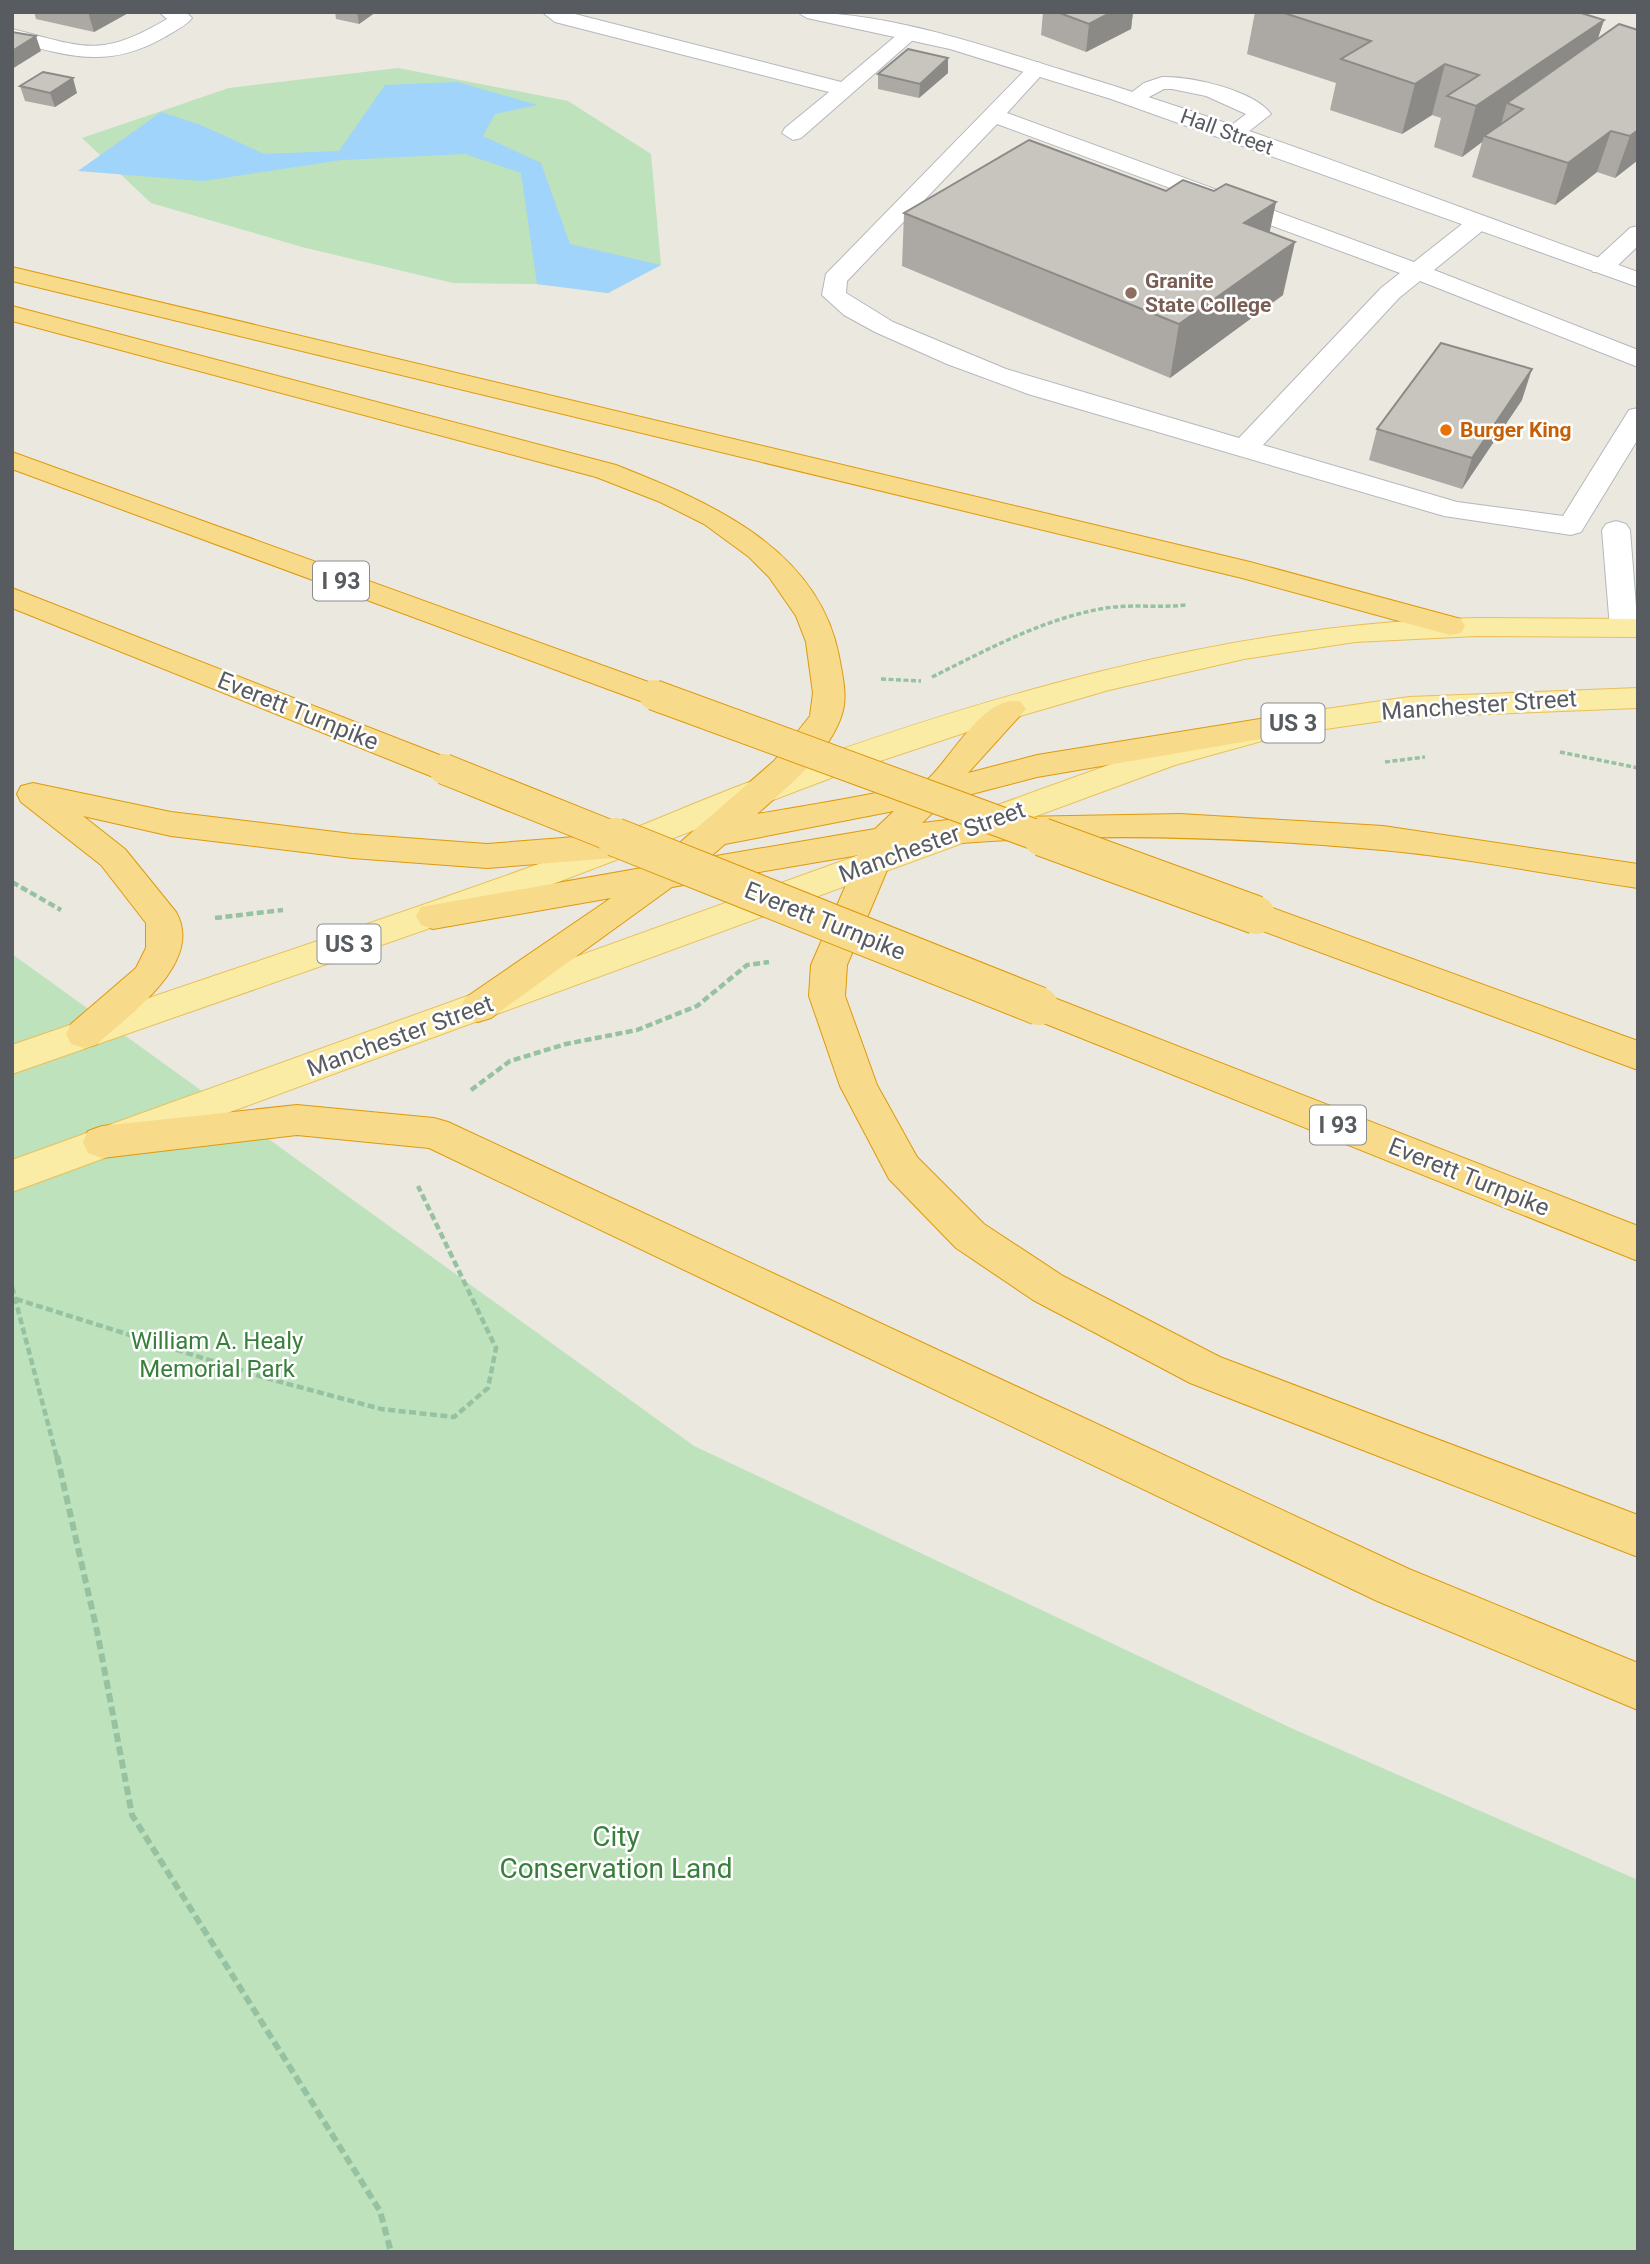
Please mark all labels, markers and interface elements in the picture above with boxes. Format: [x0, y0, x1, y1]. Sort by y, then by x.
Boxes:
street label: Hall Street [1177, 104, 1277, 160]
place label: Granite State College [1145, 269, 1271, 317]
marker: Granite State College [1123, 285, 1139, 301]
place label: Burger King [1460, 418, 1572, 442]
marker: Burger King [1438, 422, 1454, 438]
road number: I 93 [313, 562, 369, 600]
street label: Everett Turnpike [213, 666, 383, 756]
street label: Manchester Street [1380, 684, 1578, 726]
road number: US 3 [1262, 704, 1324, 743]
street label: Manchester Street [835, 795, 1029, 889]
street label: Everett Turnpike [740, 876, 910, 966]
road number: US 3 [318, 925, 380, 964]
street label: Manchester Street [303, 989, 497, 1083]
road number: I 93 [1310, 1106, 1366, 1144]
street label: Everett Turnpike [1384, 1132, 1554, 1222]
park label: William A. Healy Memorial Park [131, 1327, 304, 1383]
park label: City Conservation Land [499, 1820, 733, 1885]

